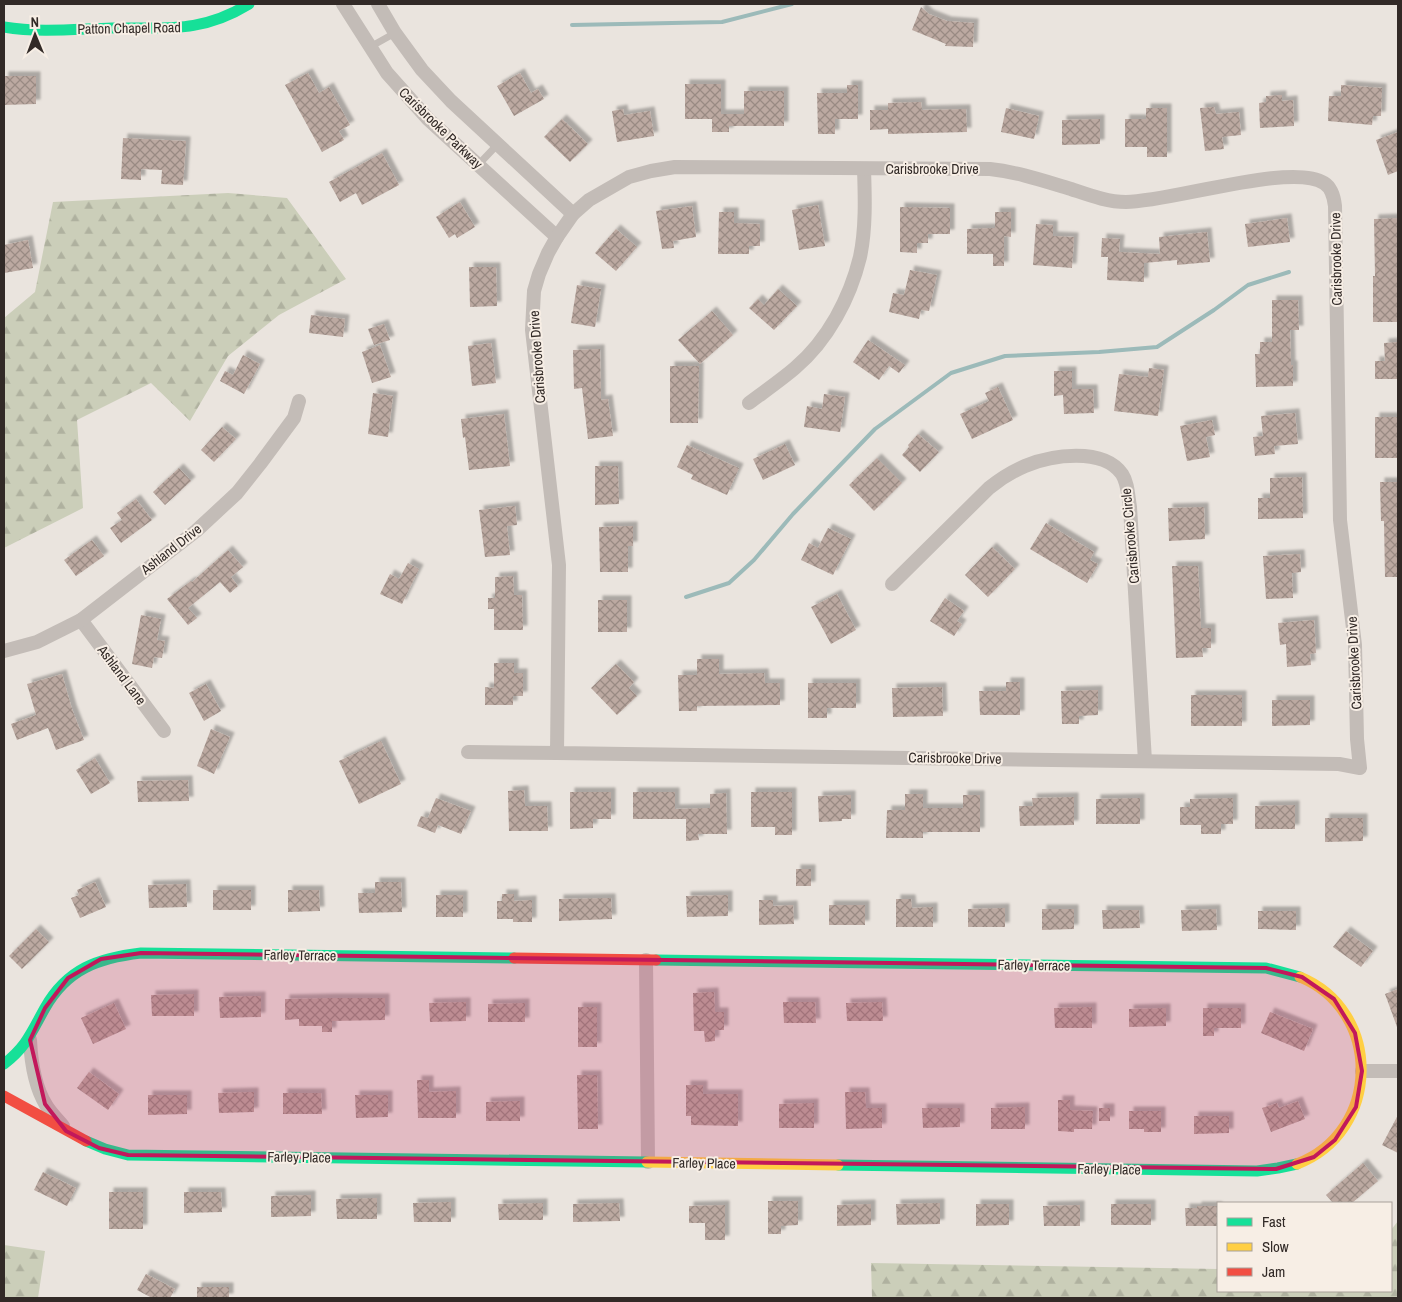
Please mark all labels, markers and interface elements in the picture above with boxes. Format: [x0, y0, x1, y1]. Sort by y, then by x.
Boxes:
north arrow [10, 10, 60, 60]
text: N [30, 13, 39, 31]
street label: Patton Chapel Road [77, 18, 181, 38]
street label: Carisbrooke Parkway [395, 83, 487, 173]
street label: Carisbrooke Drive [885, 160, 979, 178]
street label: Carisbrooke Drive [1326, 212, 1346, 306]
street label: Carisbrooke Drive [525, 310, 549, 404]
street label: Carisbrooke Circle [1117, 488, 1143, 584]
street label: Ashland Drive [136, 520, 205, 579]
street label: Carisbrooke Drive [1343, 616, 1365, 710]
street label: Ashland Lane [93, 641, 150, 708]
street label: Carisbrooke Drive [908, 748, 1002, 768]
street label: Farley Terrace [264, 945, 336, 965]
street label: Farley Terrace [998, 955, 1070, 975]
street label: Farley Place [267, 1147, 331, 1167]
street label: Farley Place [672, 1153, 736, 1173]
street label: Farley Place [1077, 1159, 1141, 1179]
legend [1217, 1202, 1392, 1292]
text: Fast [1262, 1211, 1286, 1232]
text: Slow [1262, 1236, 1289, 1257]
text: Jam [1262, 1261, 1285, 1282]

